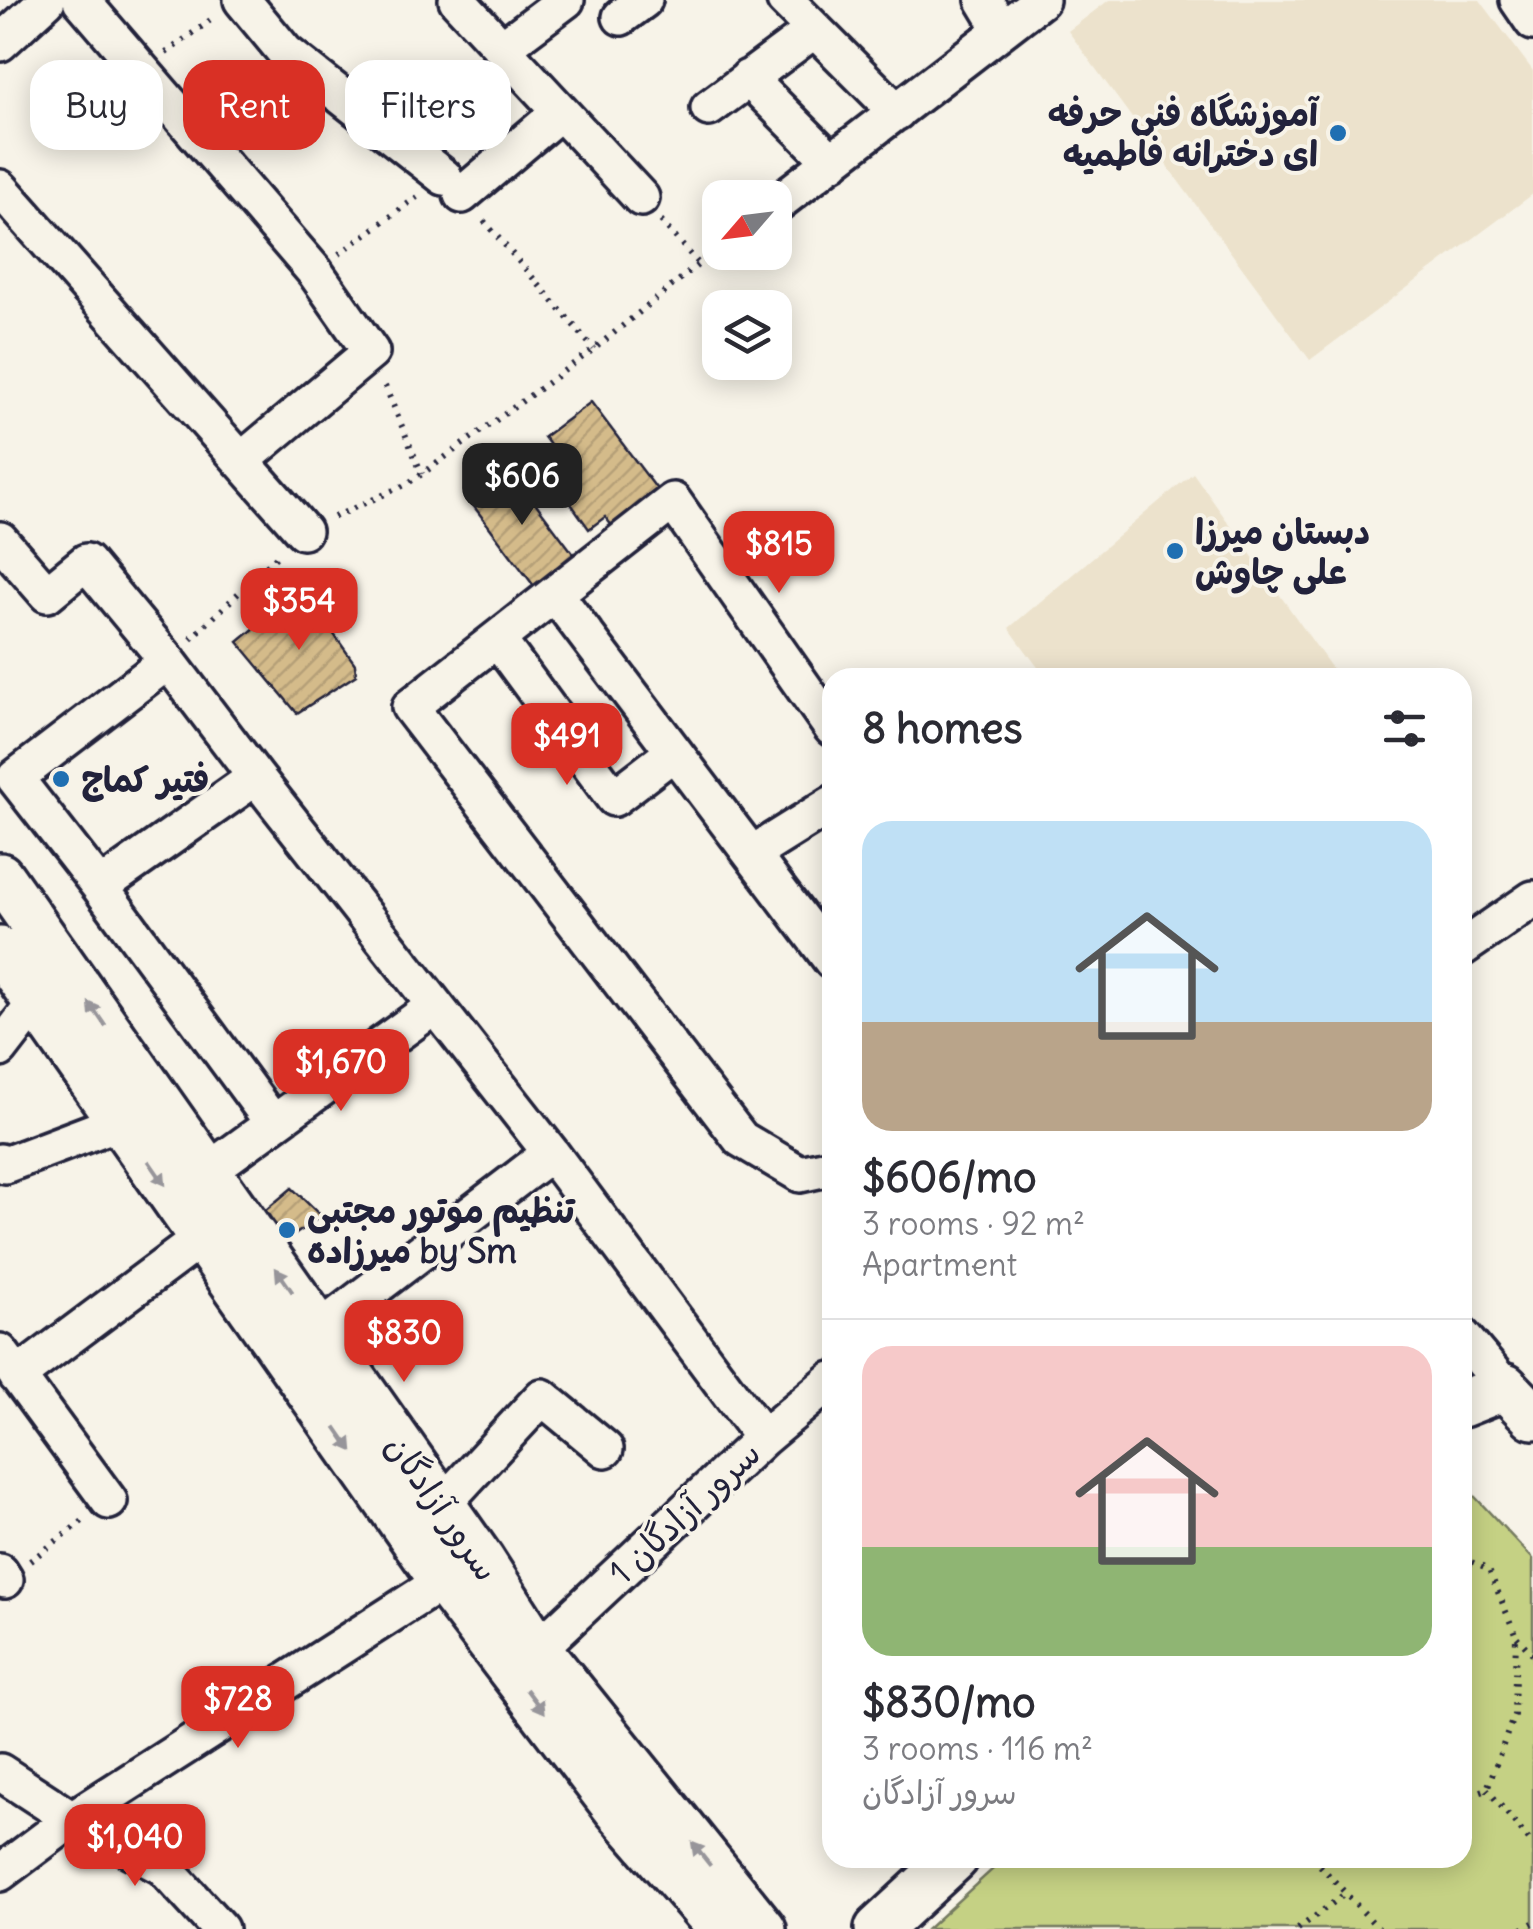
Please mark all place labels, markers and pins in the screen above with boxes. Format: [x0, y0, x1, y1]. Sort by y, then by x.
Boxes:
place label: آموزشگاه فنی حرفه ای دخترانه فاطمیه [1048, 91, 1320, 175]
marker: آموزشگاه فنی حرفه ای دخترانه فاطمیه [1327, 122, 1349, 144]
pin: $606 [463, 443, 581, 528]
place label: دبستان میرزا علی چاوش [1195, 509, 1370, 595]
pin: $815 [720, 511, 838, 596]
marker: دبستان میرزا علی چاوش [1164, 540, 1186, 562]
pin: $354 [240, 568, 358, 653]
pin: $491 [508, 703, 626, 788]
place label: فتیر کماج [81, 757, 210, 802]
marker: فتیر کماج [50, 768, 72, 790]
pin: $1,670 [260, 1029, 422, 1114]
place label: تنظیم موتور مجتبی میرزاده by Sm [307, 1188, 577, 1272]
marker: تنظیم موتور مجتبی میرزاده by Sm [276, 1219, 298, 1241]
pin: $830 [345, 1300, 463, 1385]
pin: $728 [179, 1666, 297, 1751]
pin: $1,040 [54, 1804, 216, 1889]

